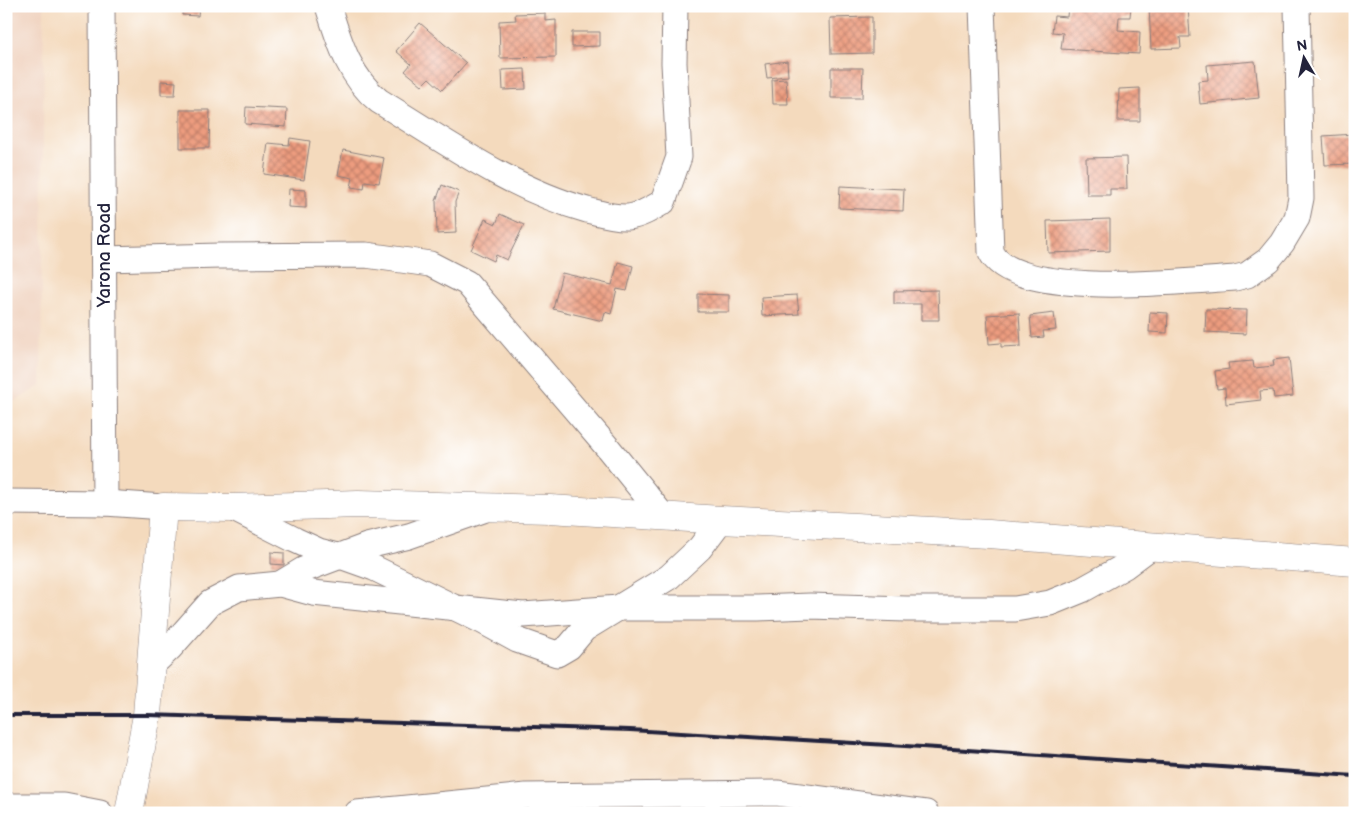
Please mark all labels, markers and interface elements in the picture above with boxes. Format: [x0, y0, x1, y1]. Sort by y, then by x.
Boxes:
north arrow [1278, 32, 1328, 82]
text: N [1296, 36, 1309, 55]
street label: Yarona Road [94, 203, 115, 308]

